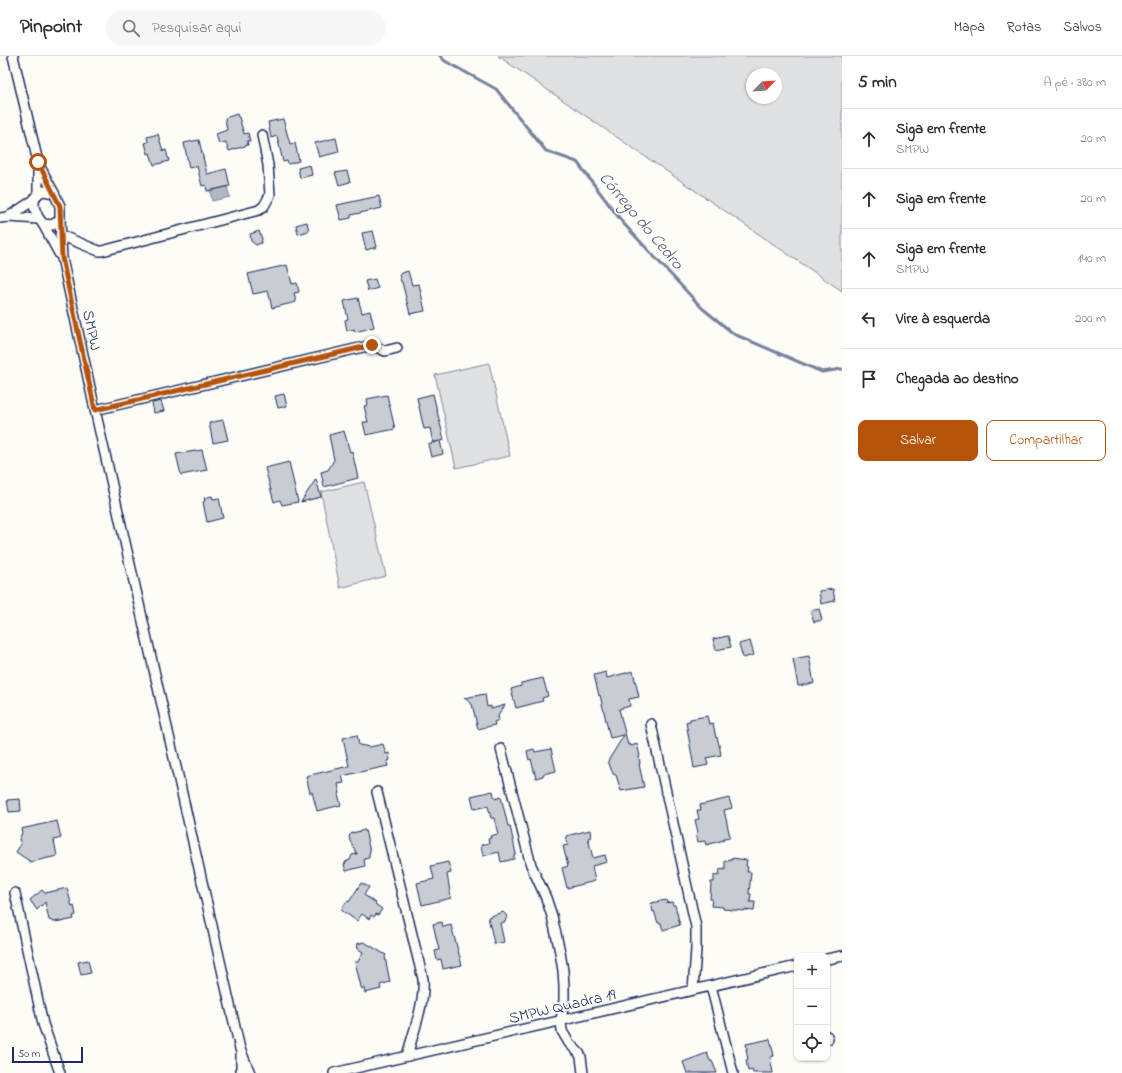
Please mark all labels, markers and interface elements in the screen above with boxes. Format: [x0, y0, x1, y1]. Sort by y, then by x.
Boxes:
search box [106, 10, 386, 46]
text: Pinpoint [20, 14, 82, 41]
icon: search [120, 17, 142, 39]
text: Pesquisar aqui [152, 17, 241, 39]
text: Mapa [954, 17, 985, 38]
text: Rotas [1007, 17, 1041, 38]
text: Salvos [1063, 17, 1102, 38]
north arrow [746, 68, 782, 104]
text: 5 min [858, 70, 897, 95]
text: A pé · 380 m [1043, 73, 1106, 92]
text: Siga em frente [896, 118, 986, 140]
icon: ahead [858, 128, 880, 150]
text: 20 m [1081, 129, 1106, 148]
text: SMPW [896, 140, 929, 159]
route start [29, 153, 47, 171]
water label: Córrego do Cedro [592, 167, 690, 277]
icon: ahead [858, 188, 880, 210]
text: Siga em frente [896, 188, 986, 210]
text: 20 m [1081, 189, 1106, 208]
text: Siga em frente [896, 238, 986, 260]
icon: ahead [858, 248, 880, 270]
text: 140 m [1078, 249, 1106, 268]
text: SMPW [896, 260, 929, 279]
street label: SMPW [75, 308, 107, 353]
icon: left [858, 308, 880, 330]
text: Vire à esquerda [896, 308, 990, 330]
text: 200 m [1075, 309, 1106, 328]
route end [363, 336, 381, 354]
icon: arrive [858, 368, 880, 390]
text: Chegada ao destino [896, 368, 1019, 390]
button: Salvar [858, 420, 978, 461]
button: Compartilhar [986, 420, 1106, 461]
map controls [794, 953, 830, 1061]
button: + [794, 953, 830, 989]
street label: SMPW Quadra 19 [507, 983, 619, 1031]
button: − [794, 989, 830, 1025]
button: locate [794, 1025, 830, 1061]
scale bar [12, 1045, 83, 1064]
text: 50 m [18, 1046, 40, 1062]

